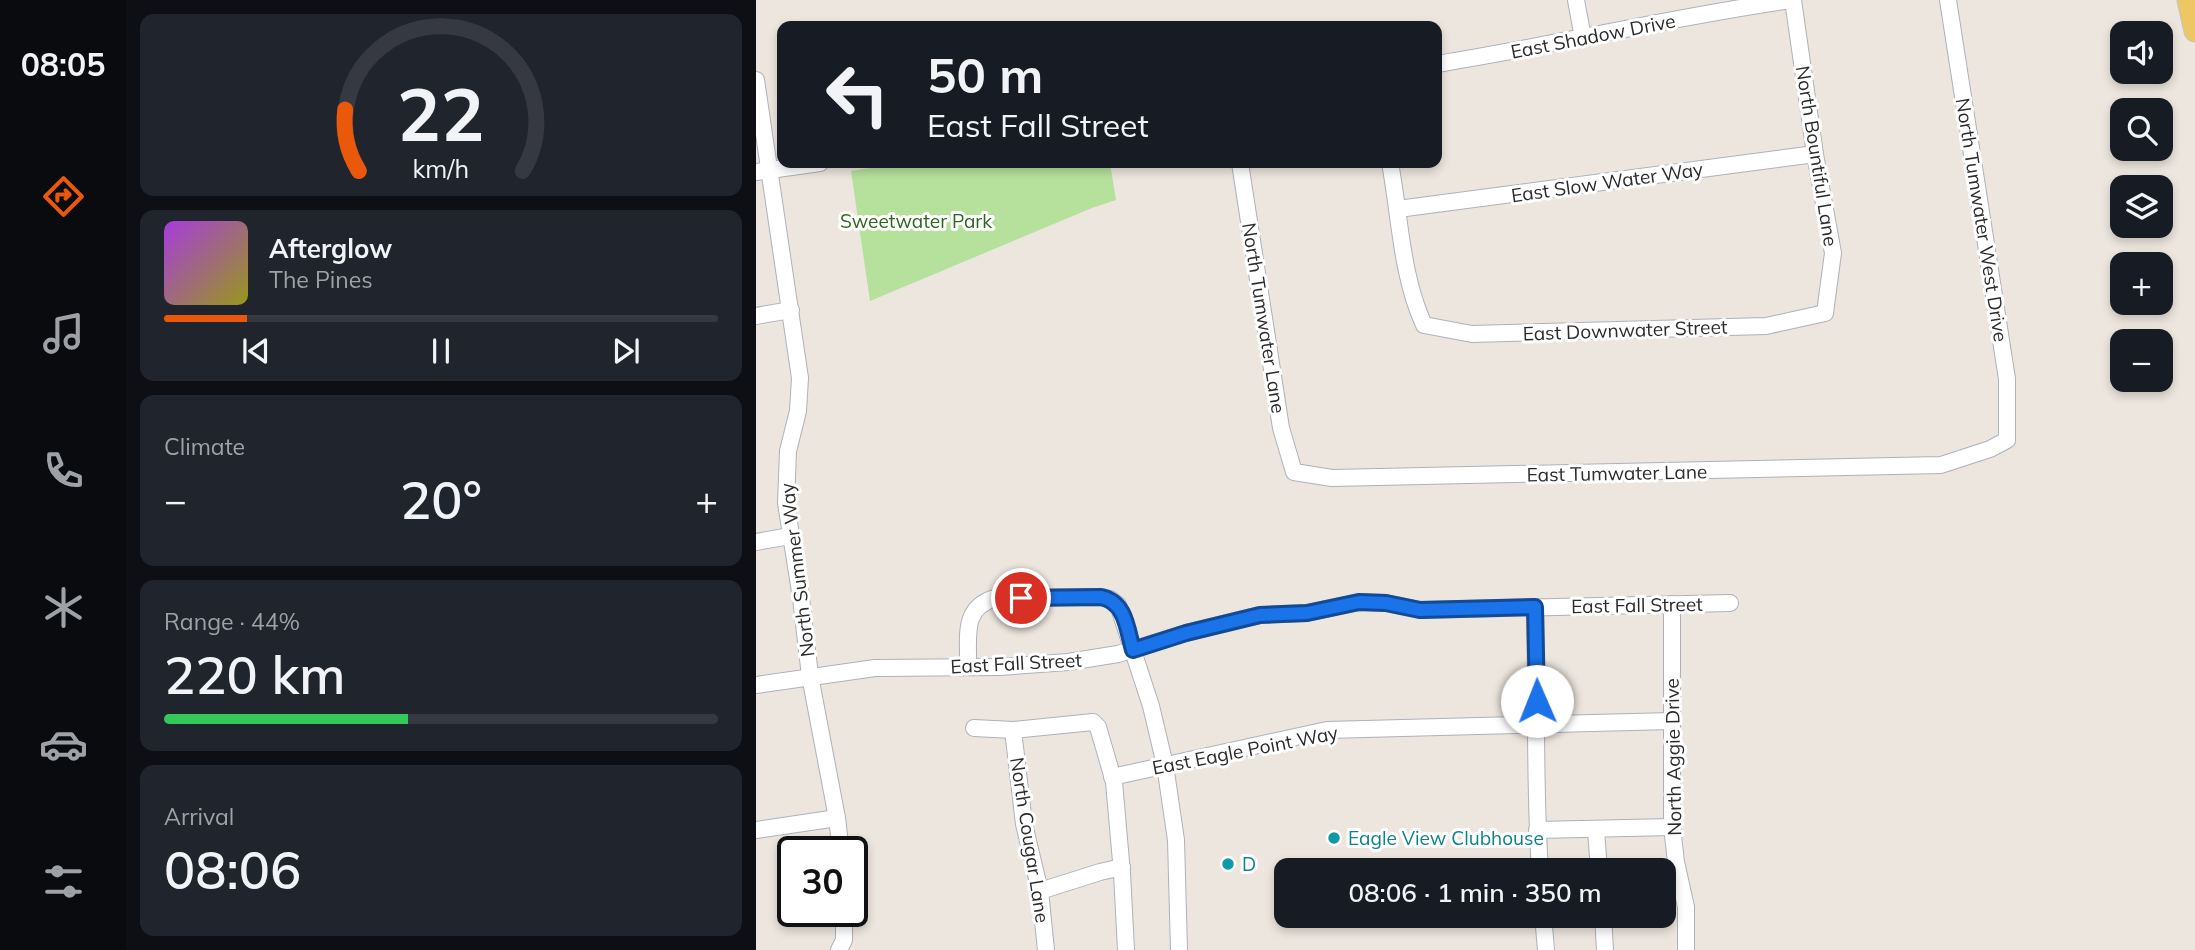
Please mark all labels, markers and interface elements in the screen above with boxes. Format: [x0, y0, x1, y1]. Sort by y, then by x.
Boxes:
street label: East Shadow Drive [1509, 8, 1677, 64]
map controls [2110, 21, 2173, 392]
button: sound [2110, 21, 2173, 84]
text: 08:05 [21, 44, 105, 84]
text: 50 m [927, 44, 1043, 105]
icon: left [812, 49, 903, 140]
street label: North Bountiful Lane [1791, 64, 1843, 248]
text: 22 [397, 68, 485, 159]
street label: North Tumwater West Drive [1951, 96, 2013, 344]
button: search [2110, 98, 2173, 161]
text: East Fall Street [927, 105, 1149, 145]
text: km/h [413, 153, 469, 184]
street label: East Slow Water Way [1510, 157, 1704, 207]
icon: directions [39, 172, 88, 221]
button: layers [2110, 175, 2173, 238]
park label: Sweetwater Park [840, 209, 992, 233]
street label: North Tumwater Lane [1237, 221, 1291, 415]
text: Afterglow [269, 232, 392, 265]
button: + [2110, 252, 2173, 315]
text: The Pines [269, 265, 373, 294]
icon: music [39, 309, 88, 358]
street label: East Downwater Street [1522, 314, 1728, 346]
button: − [2110, 329, 2173, 392]
icon: previous [237, 332, 275, 370]
icon: pause [422, 332, 460, 370]
icon: next [607, 332, 645, 370]
text: Climate [164, 432, 245, 461]
icon: phone [39, 446, 88, 495]
street label: East Tumwater Lane [1526, 459, 1708, 487]
text: 20° [400, 467, 482, 532]
text: − [164, 476, 187, 524]
text: + [695, 476, 718, 524]
street label: North Summer Way [774, 482, 820, 658]
pin [991, 568, 1051, 628]
icon: arrive [1002, 579, 1040, 617]
icon: climate [39, 583, 88, 632]
street label: East Fall Street [1571, 592, 1703, 618]
text: Range · 44% [164, 607, 300, 636]
text: 220 km [164, 642, 345, 707]
street label: East Fall Street [950, 648, 1083, 678]
position arrow [1500, 664, 1574, 738]
street label: North Aggie Drive [1660, 678, 1686, 836]
icon: car [39, 720, 88, 769]
street label: East Eagle Point Way [1150, 720, 1340, 780]
street label: North Cougar Lane [1005, 756, 1055, 924]
text: Arrival [164, 802, 234, 831]
place label: Eagle View Clubhouse [1348, 826, 1544, 850]
marker: Eagle View Clubhouse [1326, 830, 1342, 846]
speed limit sign: 30 [777, 836, 868, 927]
text: 08:06 [164, 837, 301, 902]
place label: D [1242, 852, 1256, 876]
marker: D [1220, 856, 1236, 872]
icon: filters [39, 857, 88, 906]
text: 08:06 · 1 min · 350 m [1348, 876, 1602, 909]

